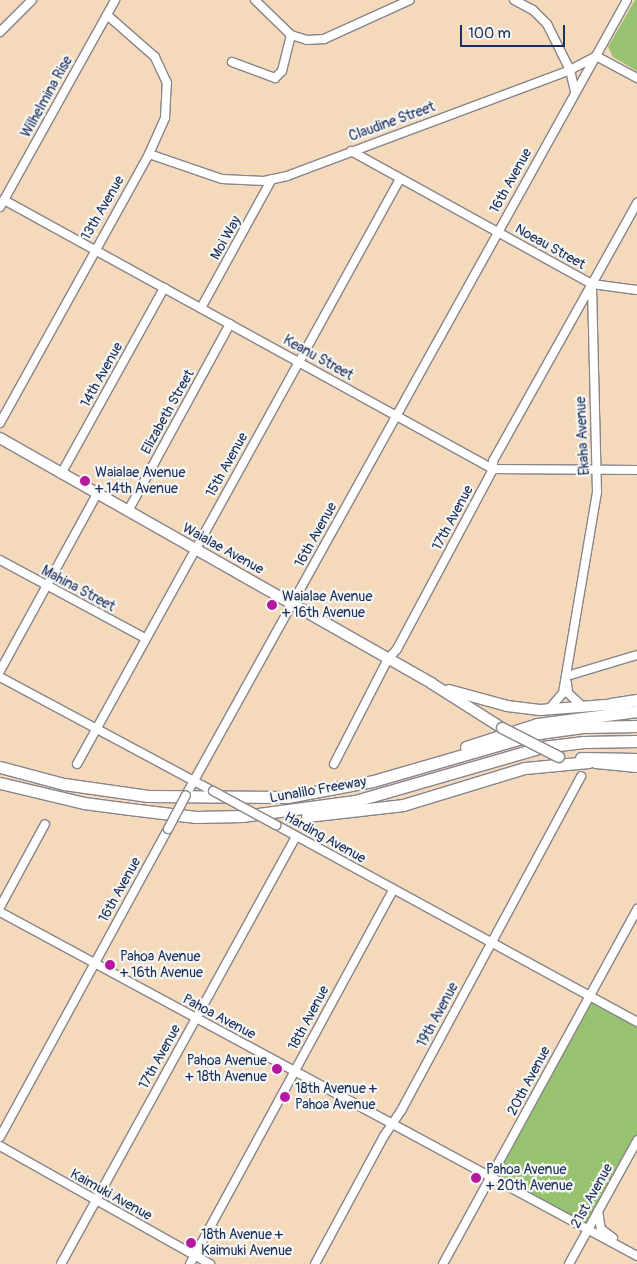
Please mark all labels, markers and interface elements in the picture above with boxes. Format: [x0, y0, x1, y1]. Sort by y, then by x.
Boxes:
scale bar [462, 15, 567, 47]
text: 100 m [468, 24, 511, 43]
street label: Wilhelmina Rise [18, 53, 76, 141]
street label: Claudine Street [347, 99, 437, 145]
street label: 16th Avenue [486, 145, 536, 217]
street label: 13th Avenue [78, 173, 128, 243]
street label: Moi Way [207, 213, 245, 263]
street label: Noeau Street [512, 221, 588, 273]
street label: Keanu Street [280, 332, 356, 384]
street label: 14th Avenue [77, 339, 127, 411]
street label: Elizabeth Street [138, 367, 198, 457]
street label: Ekaha Avenue [573, 396, 593, 476]
street label: 15th Avenue [202, 430, 252, 500]
place label: Waialae Avenue + 14th Avenue [95, 465, 185, 498]
marker: Waialae Avenue + 14th Avenue [79, 475, 91, 487]
street label: 17th Avenue [429, 483, 477, 553]
street label: 16th Avenue [291, 499, 341, 571]
street label: Waialae Avenue [179, 520, 267, 578]
street label: Mahina Street [38, 563, 118, 615]
place label: Waialae Avenue + 16th Avenue [282, 589, 372, 622]
marker: Waialae Avenue + 16th Avenue [266, 599, 278, 611]
street label: Lunalilo Freeway [268, 773, 368, 807]
street label: Harding Avenue [281, 809, 369, 867]
street label: 16th Avenue [95, 854, 145, 926]
place label: Pahoa Avenue + 16th Avenue [120, 949, 203, 982]
marker: Pahoa Avenue + 16th Avenue [104, 959, 116, 971]
street label: 19th Avenue [414, 980, 462, 1050]
street label: 18th Avenue [285, 983, 333, 1053]
street label: Pahoa Avenue [180, 991, 258, 1043]
street label: 17th Avenue [135, 1022, 185, 1092]
street label: 20th Avenue [504, 1044, 554, 1118]
place label: Pahoa Avenue + 18th Avenue [185, 1053, 267, 1086]
marker: Pahoa Avenue + 18th Avenue [271, 1063, 283, 1075]
place label: 18th Avenue + Pahoa Avenue [295, 1081, 377, 1114]
marker: 18th Avenue + Pahoa Avenue [279, 1091, 291, 1103]
street label: 21st Avenue [567, 1161, 617, 1231]
place label: Pahoa Avenue + 20th Avenue [486, 1162, 573, 1194]
street label: Kaimuki Avenue [67, 1166, 155, 1224]
marker: Pahoa Avenue + 20th Avenue [470, 1172, 482, 1184]
place label: 18th Avenue + Kaimuki Avenue [201, 1227, 292, 1260]
marker: 18th Avenue + Kaimuki Avenue [185, 1237, 197, 1249]

